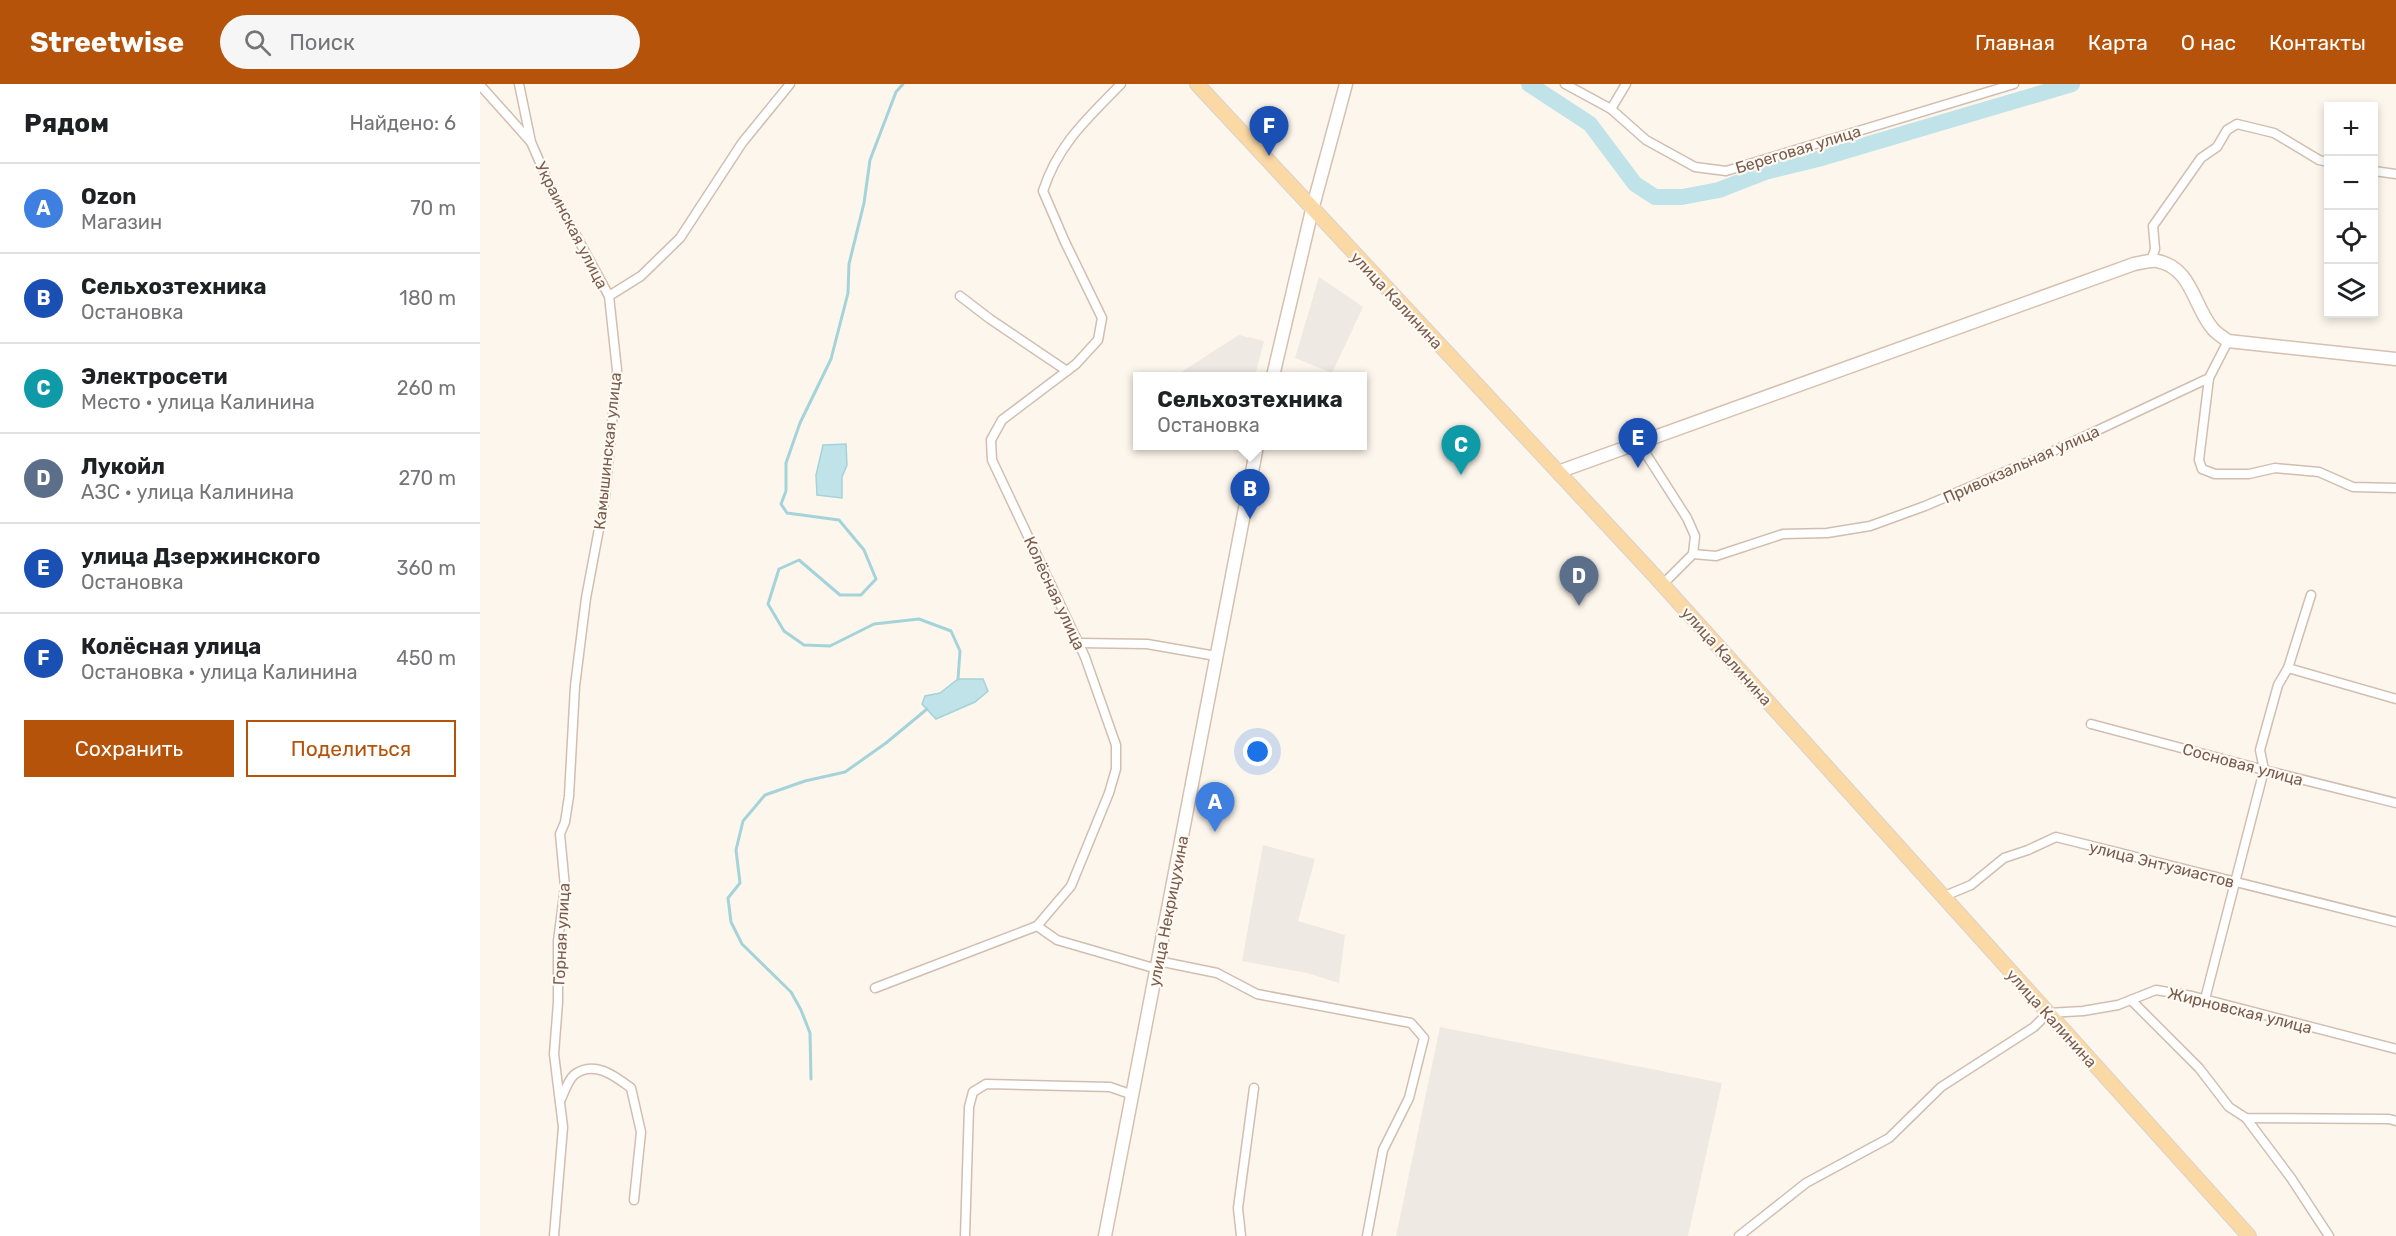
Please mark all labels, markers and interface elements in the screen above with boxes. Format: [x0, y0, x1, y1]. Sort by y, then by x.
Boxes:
search box [220, 15, 640, 69]
text: Streetwise [30, 26, 184, 59]
icon: search [241, 26, 274, 59]
text: Поиск [289, 29, 355, 56]
text: Главная [1975, 30, 2055, 55]
text: Карта [2088, 30, 2148, 55]
text: О нас [2181, 30, 2236, 55]
text: Контакты [2269, 30, 2366, 55]
map controls [2324, 102, 2378, 318]
button: + [2324, 102, 2378, 156]
pin: F [1250, 106, 1288, 156]
text: Рядом [24, 108, 109, 139]
text: Найдено: 6 [350, 111, 456, 135]
street label: Береговая улица [1733, 121, 1863, 178]
button: − [2324, 156, 2378, 210]
street label: Украинская улица [531, 158, 612, 292]
text: Ozon [81, 183, 136, 210]
text: A [36, 196, 51, 220]
text: 70 m [410, 196, 456, 220]
text: Магазин [81, 210, 162, 234]
button: locate [2324, 210, 2378, 264]
street label: улица Калинина [1347, 248, 1447, 353]
button: layers [2324, 264, 2378, 318]
text: Сельхозтехника [81, 273, 267, 300]
text: B [36, 286, 51, 310]
text: 180 m [399, 286, 456, 310]
text: Остановка [81, 300, 184, 324]
text: Электросети [81, 363, 228, 390]
street label: Камышинская улица [590, 371, 625, 531]
popup [1133, 372, 1367, 450]
text: C [36, 376, 51, 400]
text: 260 m [397, 376, 456, 400]
text: Сельхозтехника [1157, 386, 1343, 413]
text: Место · улица Калинина [81, 390, 315, 414]
text: Остановка [1157, 413, 1260, 437]
pin: E [1618, 418, 1658, 468]
street label: Привокзальная улица [1940, 421, 2102, 508]
pin: C [1442, 426, 1480, 475]
text: Лукойл [81, 453, 165, 480]
text: D [36, 466, 51, 490]
text: 270 m [399, 466, 456, 490]
pin: B [1230, 470, 1270, 519]
text: АЗС · улица Калинина [81, 480, 294, 504]
street label: Колёсная улица [1020, 533, 1089, 653]
text: улица Дзержинского [81, 543, 320, 570]
text: E [37, 556, 50, 580]
text: 360 m [397, 556, 456, 580]
pin: D [1560, 556, 1598, 606]
text: Остановка [81, 570, 184, 594]
street label: улица Калинина [1677, 603, 1776, 710]
text: Колёсная улица [81, 633, 261, 660]
text: F [37, 646, 50, 670]
text: 450 m [396, 646, 456, 670]
text: Остановка · улица Калинина [81, 660, 358, 684]
button: Сохранить [24, 720, 234, 777]
button: Поделиться [246, 720, 456, 777]
your location [1243, 737, 1272, 766]
street label: Сосновая улица [2180, 739, 2305, 790]
pin: A [1196, 782, 1234, 832]
street label: улица Некрицухина [1145, 834, 1192, 988]
street label: улица Энтузиастов [2087, 837, 2236, 892]
street label: Горная улица [549, 882, 574, 986]
street label: улица Калинина [2002, 965, 2101, 1072]
street label: Жирновская улица [2166, 983, 2314, 1038]

